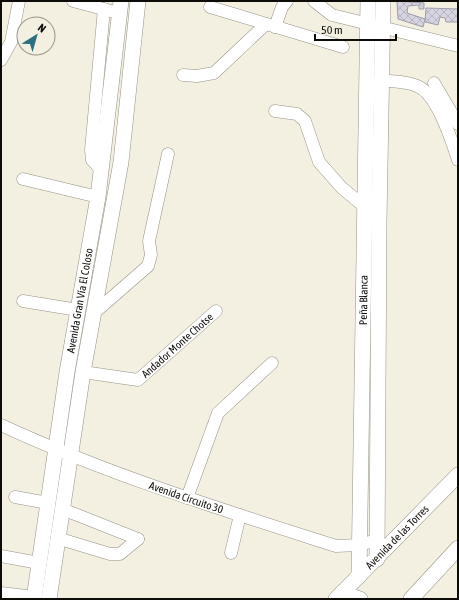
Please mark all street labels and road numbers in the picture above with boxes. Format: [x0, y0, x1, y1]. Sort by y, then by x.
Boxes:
street label: Avenida Gran Vía El Coloso [64, 247, 95, 354]
street label: Peña Blanca [357, 275, 370, 325]
street label: Andador Monte Chotse [139, 311, 215, 380]
street label: Avenida Circuito 30 [148, 479, 225, 515]
street label: Avenida de las Torres [363, 503, 431, 571]

